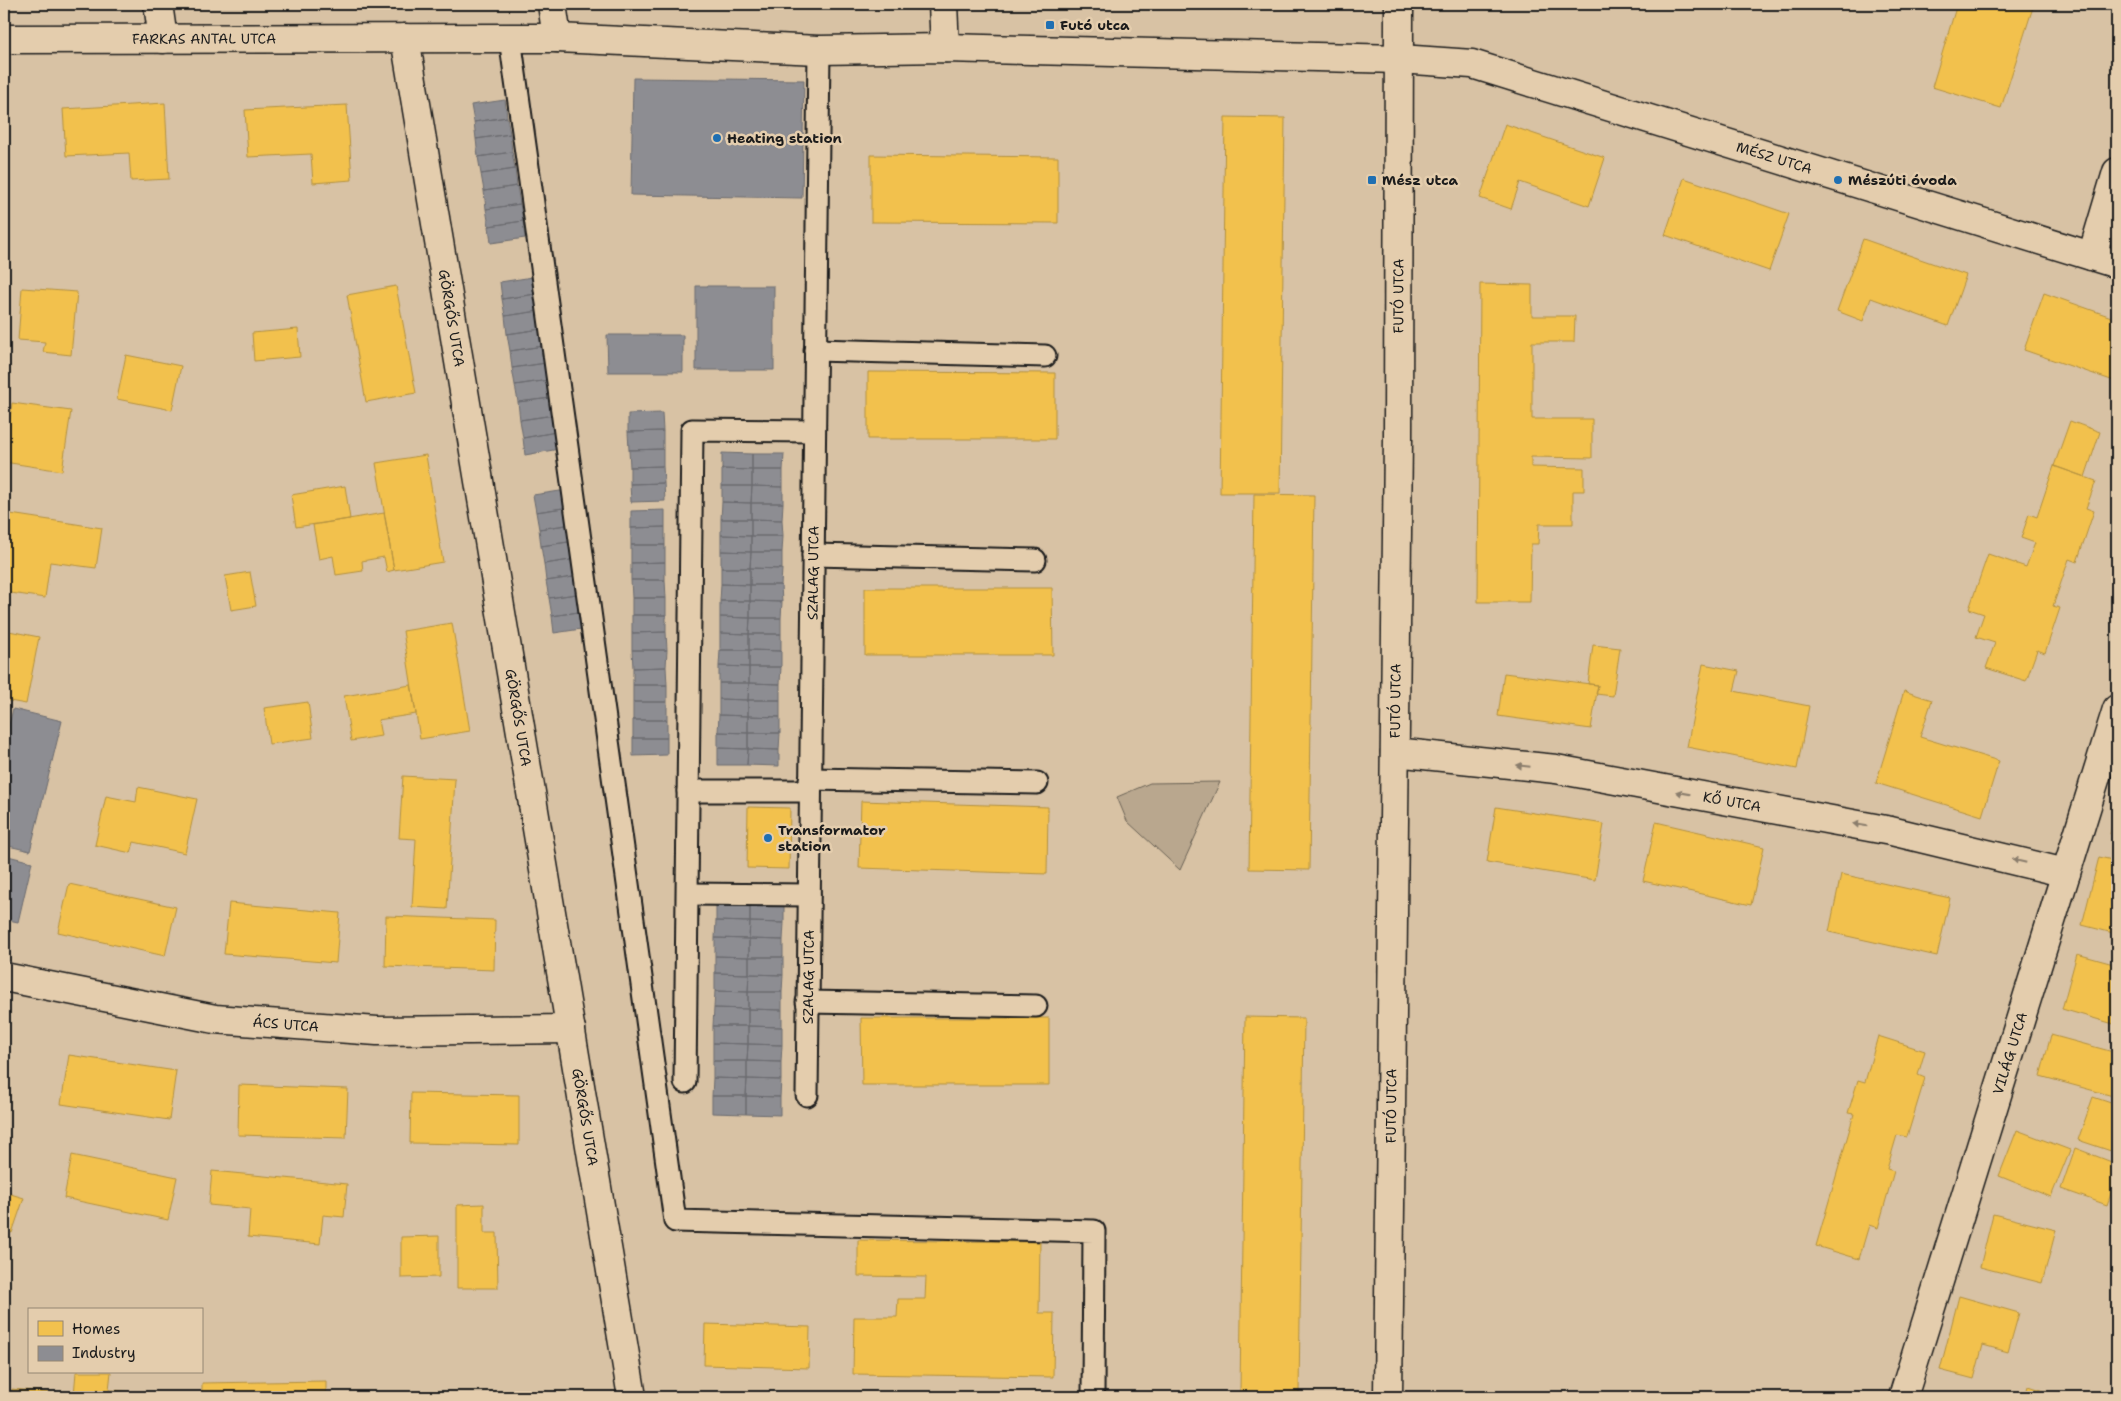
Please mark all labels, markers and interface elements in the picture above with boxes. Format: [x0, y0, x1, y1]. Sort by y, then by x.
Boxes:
place label: Futó utca [1060, 16, 1130, 34]
marker: Futó utca [1044, 19, 1056, 31]
street label: FARKAS ANTAL UTCA [132, 30, 276, 48]
place label: Heating station [727, 129, 842, 147]
marker: Heating station [711, 132, 723, 144]
street label: MÉSZ UTCA [1734, 138, 1814, 178]
place label: Mész utca [1382, 171, 1459, 189]
place label: Mészúti óvoda [1848, 171, 1957, 189]
marker: Mész utca [1366, 174, 1378, 186]
marker: Mészúti óvoda [1832, 174, 1844, 186]
street label: FUTÓ UTCA [1389, 259, 1407, 334]
street label: GÖRGŐS UTCA [435, 268, 469, 368]
street label: SZALAG UTCA [803, 526, 823, 620]
street label: FUTÓ UTCA [1386, 664, 1405, 739]
street label: GÖRGŐS UTCA [502, 667, 536, 768]
one-way arrow [1515, 762, 1531, 770]
street label: KŐ UTCA [1702, 787, 1763, 816]
one-way arrow [1675, 788, 1691, 796]
place label: Transformator station [778, 821, 886, 855]
one-way arrow [1852, 821, 1868, 829]
marker: Transformator station [762, 832, 774, 844]
one-way arrow [2011, 857, 2026, 865]
street label: SZALAG UTCA [799, 930, 818, 1024]
street label: VILÁG UTCA [1989, 1010, 2031, 1097]
street label: ÁCS UTCA [252, 1013, 319, 1036]
street label: GÖRGŐS UTCA [568, 1067, 602, 1167]
street label: FUTÓ UTCA [1382, 1068, 1400, 1144]
legend [28, 1308, 202, 1374]
text: Homes [72, 1319, 120, 1339]
text: Industry [72, 1343, 136, 1363]

